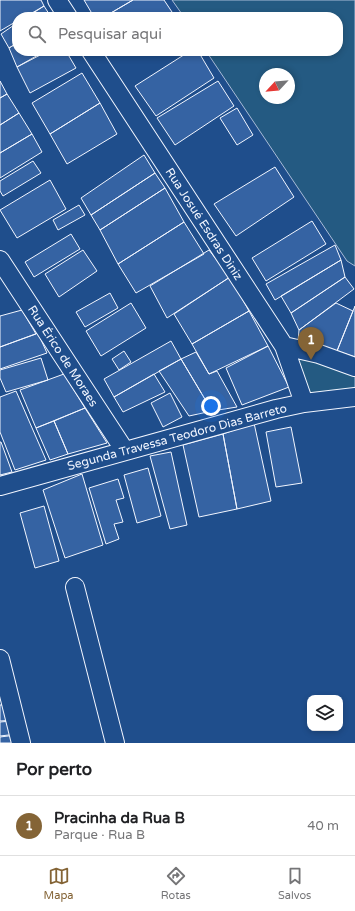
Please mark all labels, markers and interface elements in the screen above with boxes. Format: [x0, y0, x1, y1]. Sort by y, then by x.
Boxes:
search box [12, 12, 343, 56]
icon: search [26, 23, 48, 45]
text: Pesquisar aqui [58, 25, 162, 43]
north arrow [259, 68, 295, 104]
street label: Rua Josué Esdras Diniz [162, 165, 246, 283]
street label: Rua Érico de Moraes [25, 303, 101, 409]
pin: 1 [298, 327, 324, 360]
your location [201, 396, 221, 416]
street label: Segunda Travessa Teodoro Dias Barreto [66, 401, 288, 473]
map controls [307, 695, 343, 731]
button: layers [307, 695, 343, 731]
text: Por perto [16, 759, 92, 780]
text: Pracinha da Rua B [54, 809, 185, 827]
text: 1 [25, 818, 33, 834]
text: 40 m [307, 818, 339, 834]
text: Parque · Rua B [54, 827, 145, 843]
tab: Mapa [44, 865, 74, 902]
tab: Rotas [161, 865, 191, 902]
tab: Salvos [278, 865, 311, 902]

